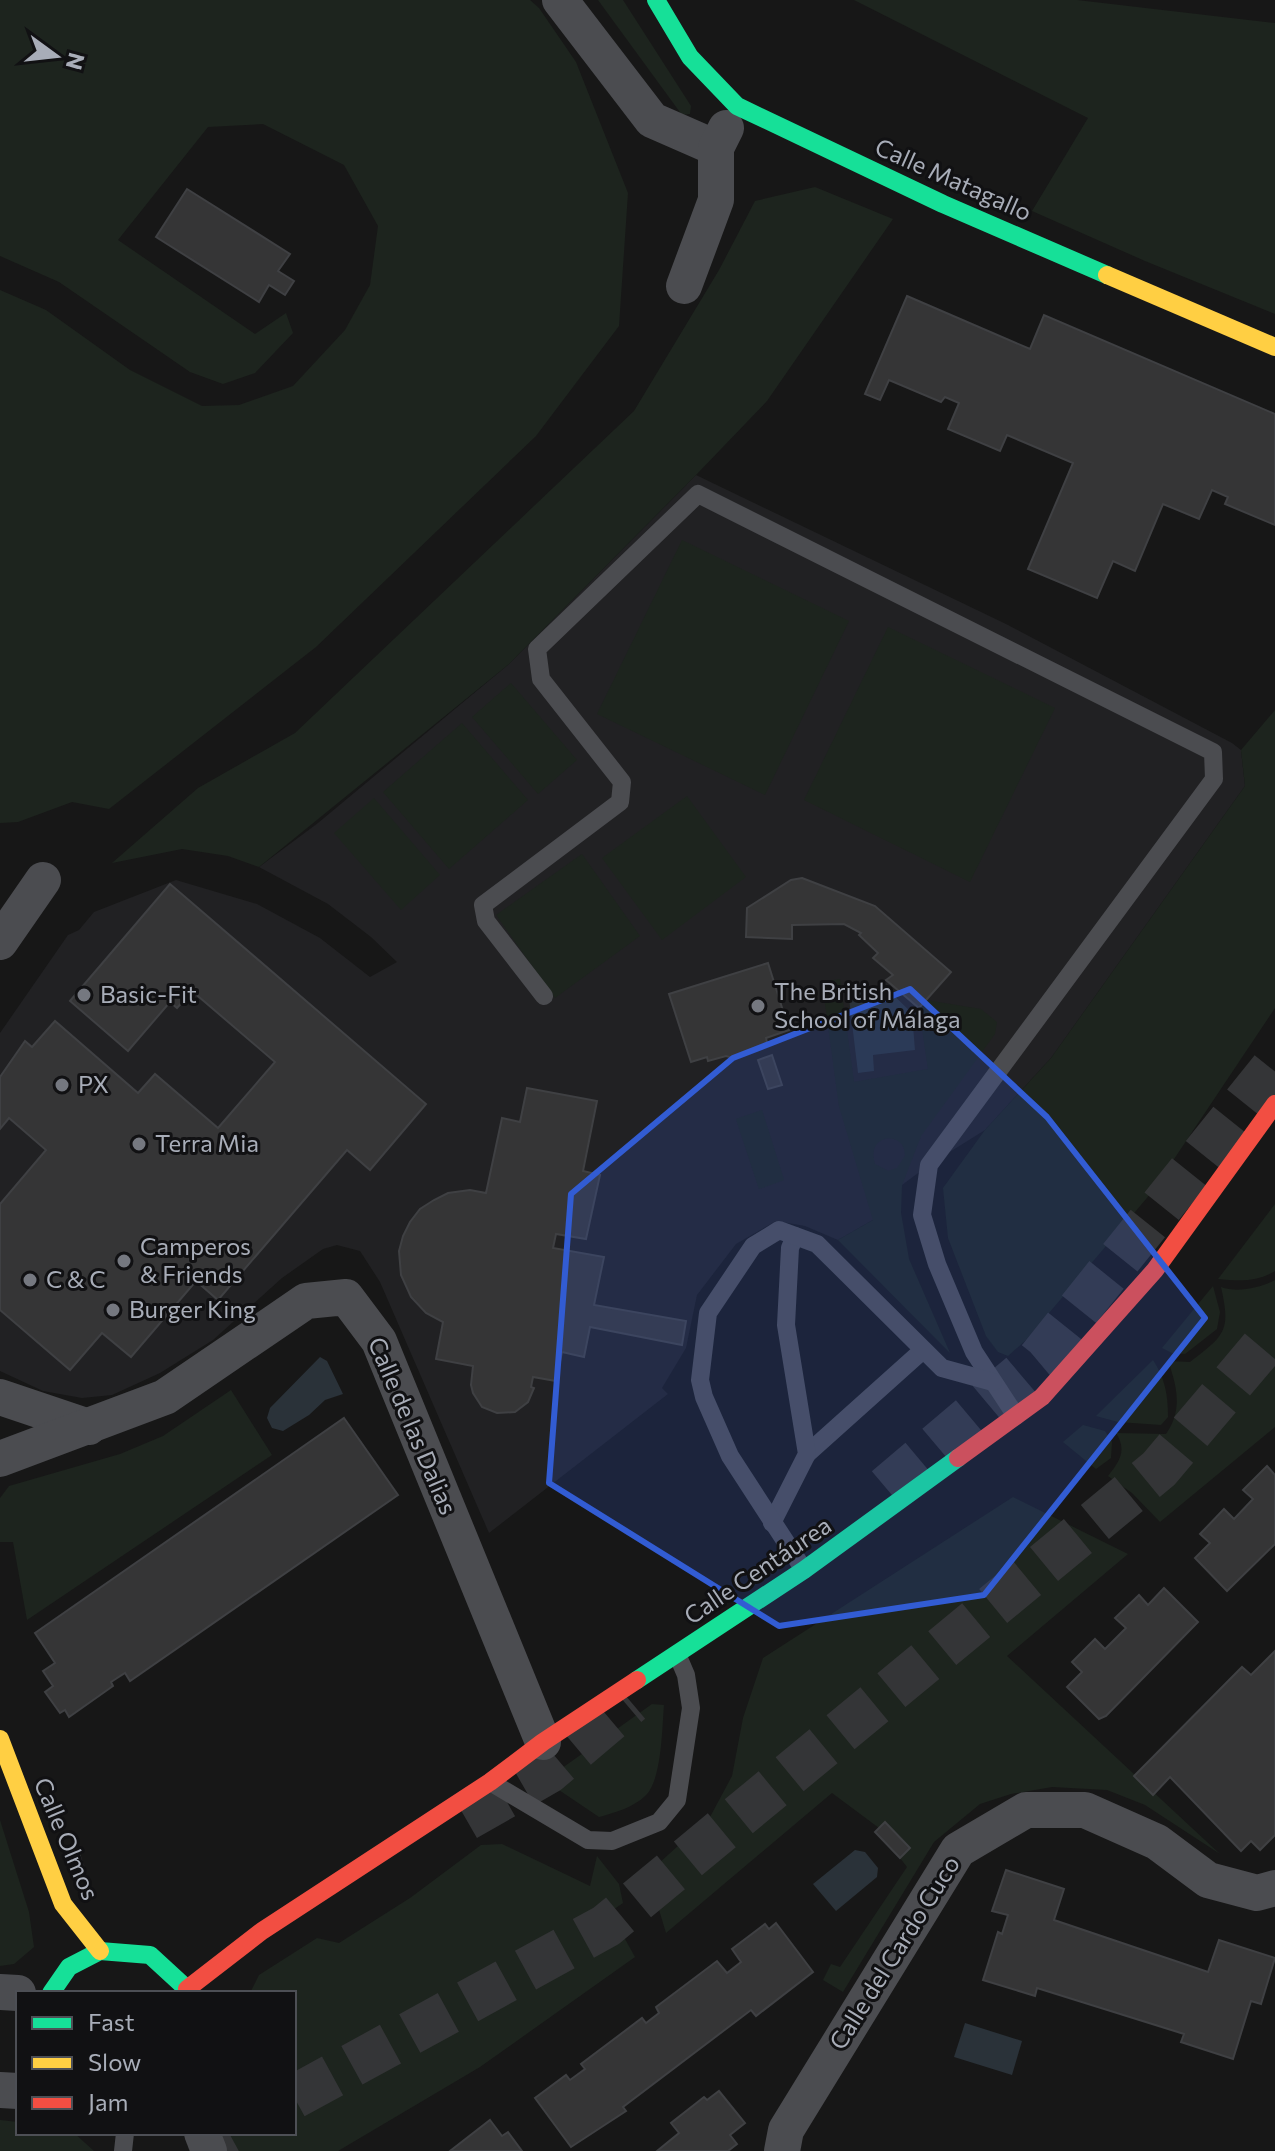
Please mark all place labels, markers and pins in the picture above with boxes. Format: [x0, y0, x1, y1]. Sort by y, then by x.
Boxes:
place label: The British School of Málaga [774, 976, 961, 1033]
place label: Basic-Fit [100, 979, 197, 1008]
marker: Basic-Fit [75, 986, 93, 1004]
marker: The British School of Málaga [749, 997, 767, 1015]
place label: PX [78, 1069, 109, 1098]
marker: PX [53, 1076, 71, 1094]
place label: Terra Mia [155, 1128, 259, 1157]
marker: Terra Mia [130, 1135, 148, 1153]
place label: Camperos & Friends [140, 1231, 251, 1288]
marker: Camperos & Friends [115, 1252, 133, 1270]
place label: C & C [46, 1264, 106, 1293]
marker: C & C [21, 1271, 39, 1289]
place label: Burger King [129, 1294, 256, 1323]
marker: Burger King [104, 1301, 122, 1319]

